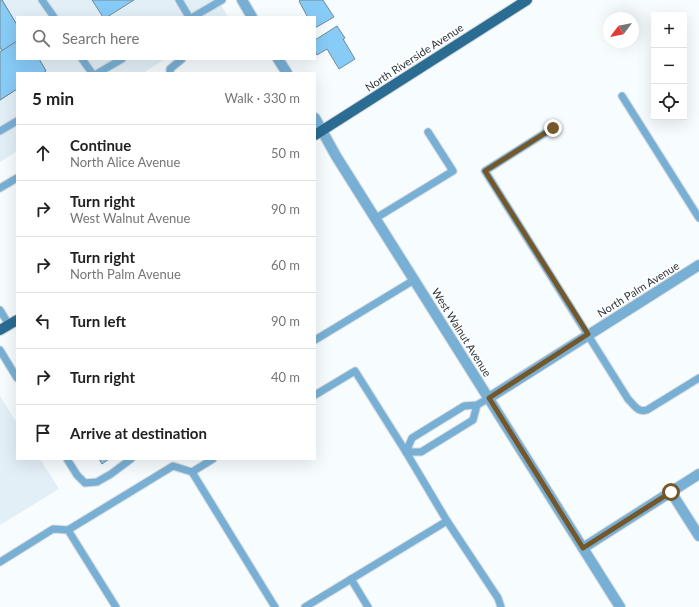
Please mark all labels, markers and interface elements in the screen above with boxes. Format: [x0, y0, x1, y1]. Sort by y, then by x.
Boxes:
north arrow [603, 12, 639, 48]
map controls [651, 12, 687, 120]
button: + [651, 12, 687, 48]
search box [16, 16, 316, 60]
street label: North Riverside Avenue [363, 20, 466, 94]
icon: search [30, 27, 52, 49]
text: Search here [62, 29, 139, 47]
button: − [651, 48, 687, 84]
button: locate [651, 84, 687, 120]
text: 5 min [32, 88, 74, 109]
text: Walk · 330 m [224, 90, 300, 106]
route end [544, 119, 562, 137]
text: Continue [70, 136, 131, 154]
icon: ahead [32, 142, 54, 164]
text: 50 m [271, 145, 300, 161]
text: North Alice Avenue [70, 154, 180, 170]
text: Turn right [70, 192, 135, 210]
icon: right [32, 198, 54, 220]
text: 90 m [271, 201, 300, 217]
text: West Walnut Avenue [70, 210, 190, 226]
text: Turn right [70, 248, 135, 266]
icon: right [32, 254, 54, 276]
text: 60 m [271, 257, 300, 273]
street label: North Palm Avenue [595, 259, 681, 319]
text: North Palm Avenue [70, 266, 181, 282]
street label: West Walnut Avenue [429, 285, 495, 379]
icon: left [32, 310, 54, 332]
text: Turn left [70, 312, 126, 330]
text: 90 m [271, 313, 300, 329]
icon: right [32, 366, 54, 388]
text: Turn right [70, 368, 135, 386]
text: 40 m [271, 369, 300, 385]
icon: arrive [32, 422, 54, 444]
text: Arrive at destination [70, 424, 207, 442]
route start [662, 483, 680, 501]

